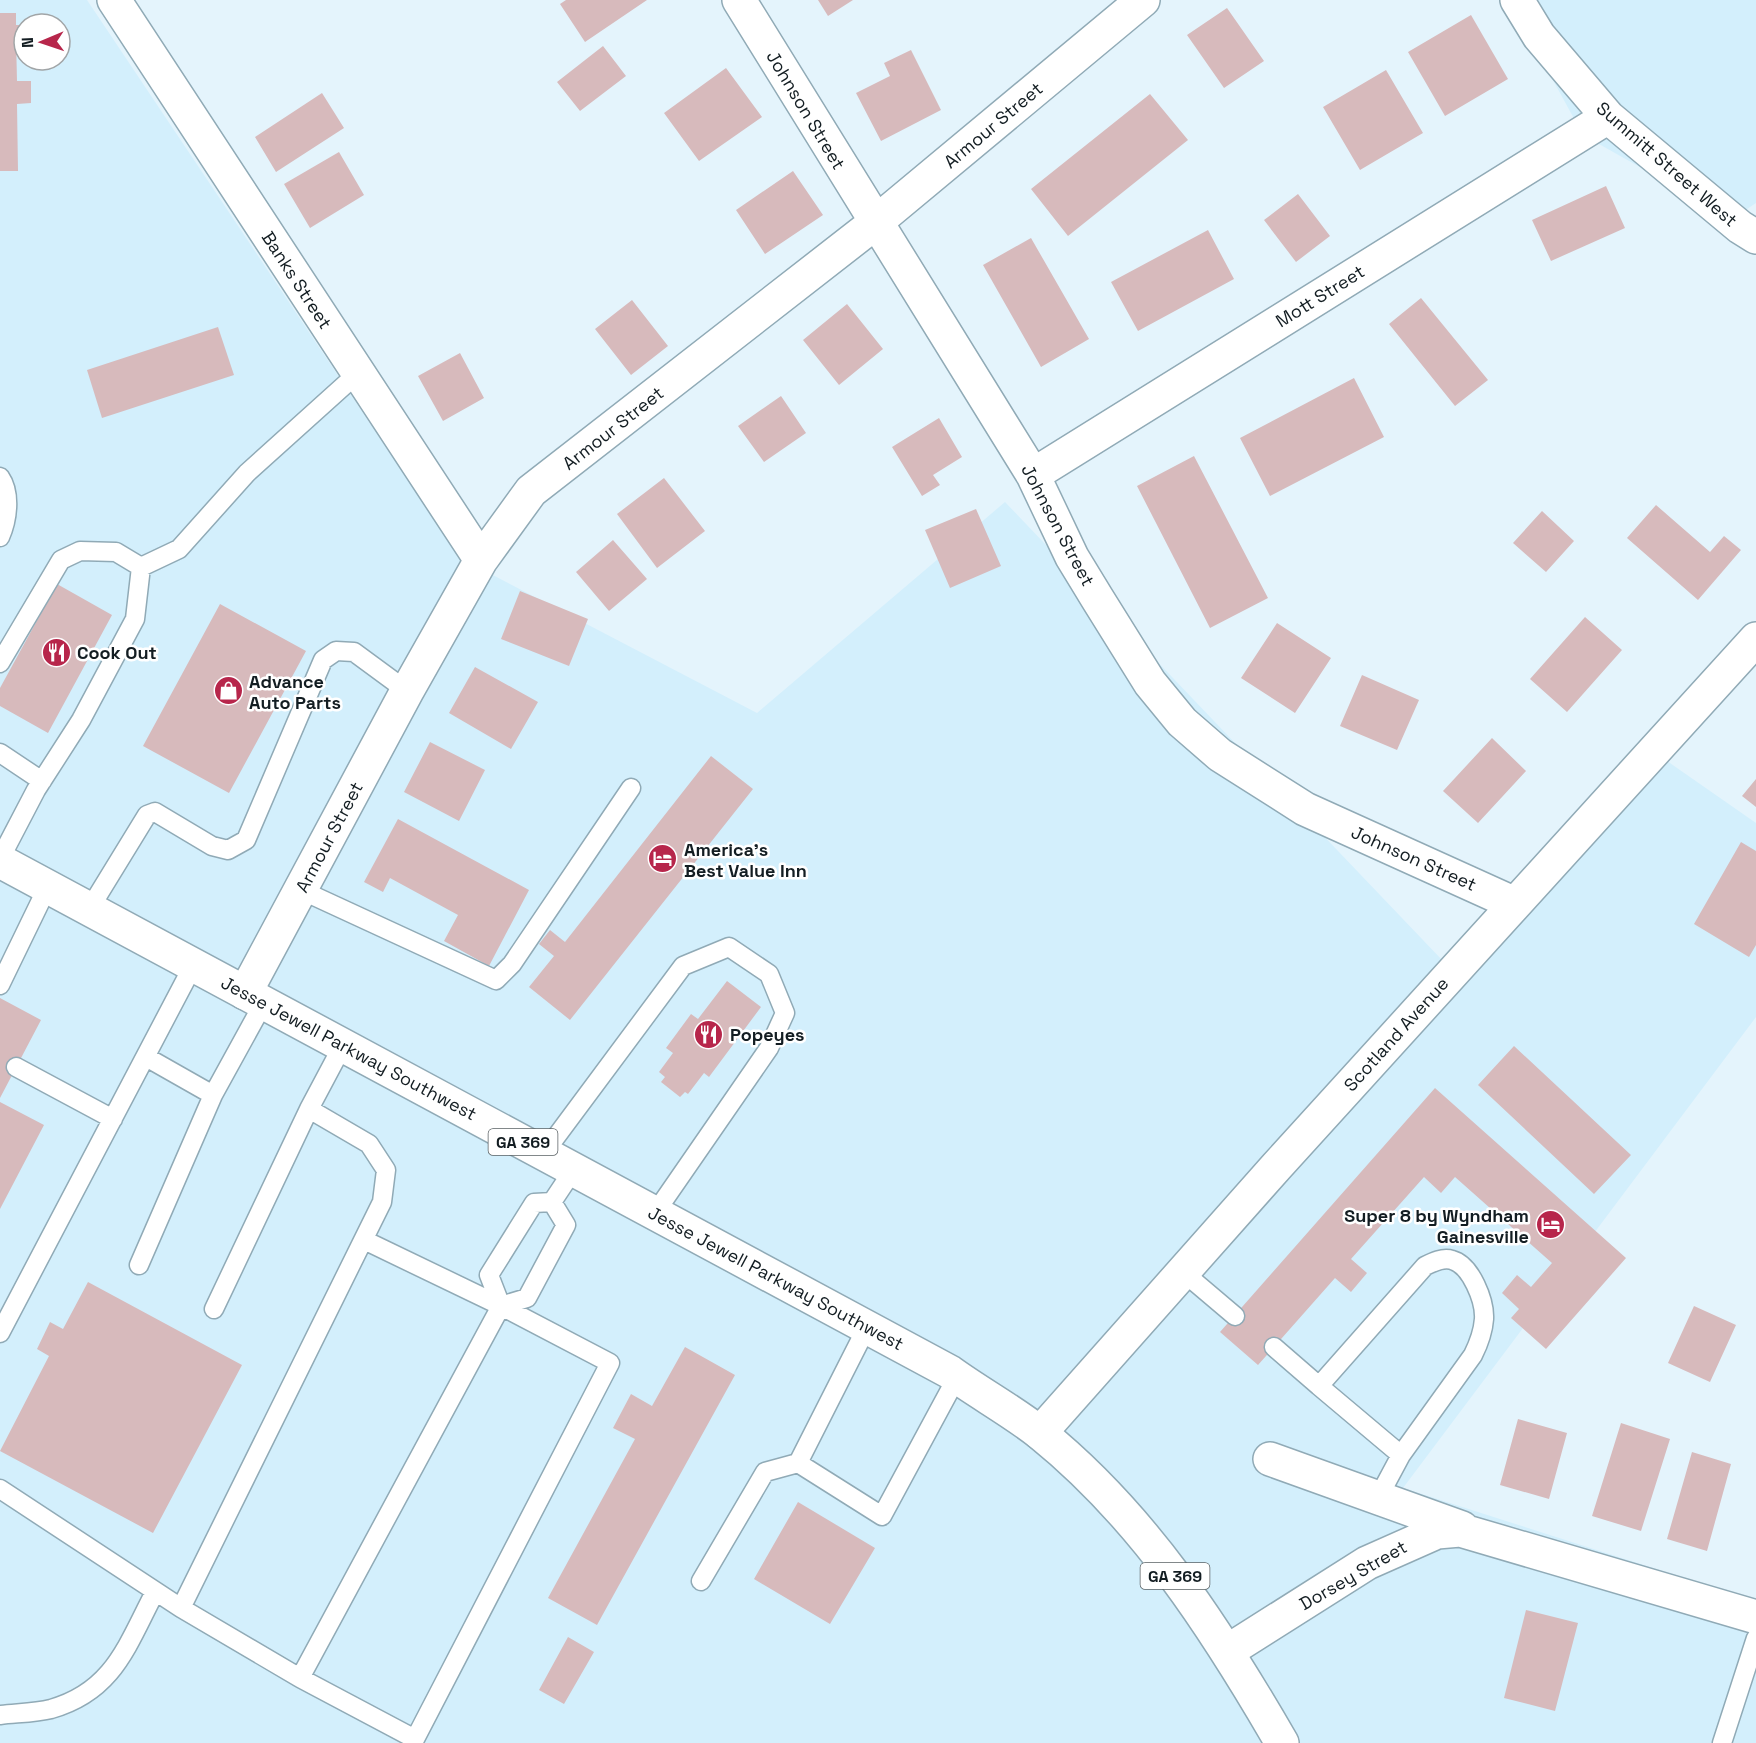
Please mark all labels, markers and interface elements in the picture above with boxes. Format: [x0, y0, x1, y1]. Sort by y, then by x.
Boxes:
north arrow [12, 12, 72, 72]
text: N [17, 37, 38, 48]
street label: Johnson Street [761, 46, 851, 174]
street label: Armour Street [939, 77, 1047, 173]
street label: Summitt Street West [1592, 96, 1742, 232]
street label: Banks Street [257, 227, 337, 333]
street label: Mott Street [1271, 260, 1369, 332]
street label: Armour Street [558, 381, 668, 475]
street label: Johnson Street [1016, 460, 1100, 590]
restaurant icon: Cook Out [40, 636, 72, 668]
place label: Cook Out [77, 641, 157, 664]
place label: Advance Auto Parts [249, 670, 341, 714]
shop icon: Advance Auto Parts [212, 675, 244, 707]
street label: Armour Street [290, 778, 368, 896]
street label: Johnson Street [1348, 820, 1480, 896]
place label: America's Best Value Inn [684, 838, 807, 882]
hotel icon: America's Best Value Inn [647, 843, 679, 875]
street label: Jesse Jewell Parkway Southwest [217, 971, 481, 1125]
street label: Scotland Avenue [1339, 972, 1453, 1096]
restaurant icon: Popeyes [693, 1018, 725, 1050]
place label: Popeyes [730, 1023, 804, 1046]
road number: GA 369 [488, 1129, 558, 1155]
street label: Jesse Jewell Parkway Southwest [644, 1201, 908, 1355]
place label: Super 8 by Wyndham Gainesville [1344, 1204, 1529, 1248]
hotel icon: Super 8 by Wyndham Gainesville [1534, 1209, 1566, 1241]
street label: Dorsey Street [1295, 1535, 1411, 1615]
road number: GA 369 [1140, 1563, 1210, 1589]

